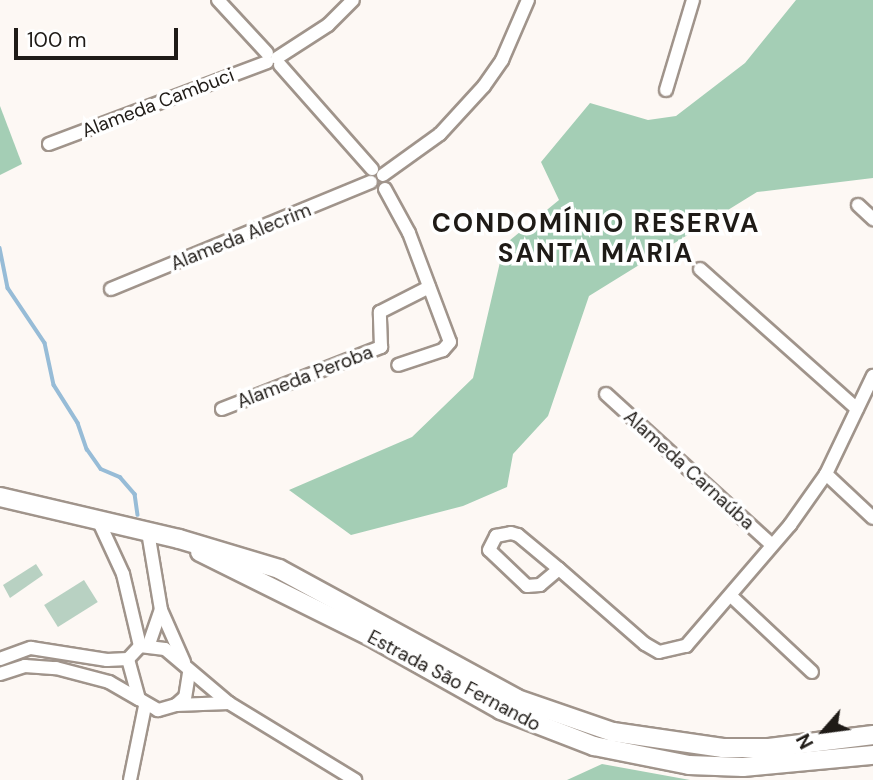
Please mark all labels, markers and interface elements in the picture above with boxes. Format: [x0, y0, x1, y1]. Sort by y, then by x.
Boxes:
scale bar [18, 14, 182, 58]
text: 100 m [27, 26, 87, 54]
street label: Alameda Cambuci [79, 63, 237, 143]
street label: Alameda Alecrim [168, 198, 314, 276]
district label: CONDOMÍNIO RESERVA SANTA MARIA [434, 208, 758, 270]
street label: Alameda Peroba [234, 341, 376, 413]
street label: Alameda Carnaúba [619, 405, 759, 535]
street label: Estrada São Fernando [364, 626, 544, 736]
north arrow [789, 696, 859, 766]
text: N [791, 729, 819, 753]

